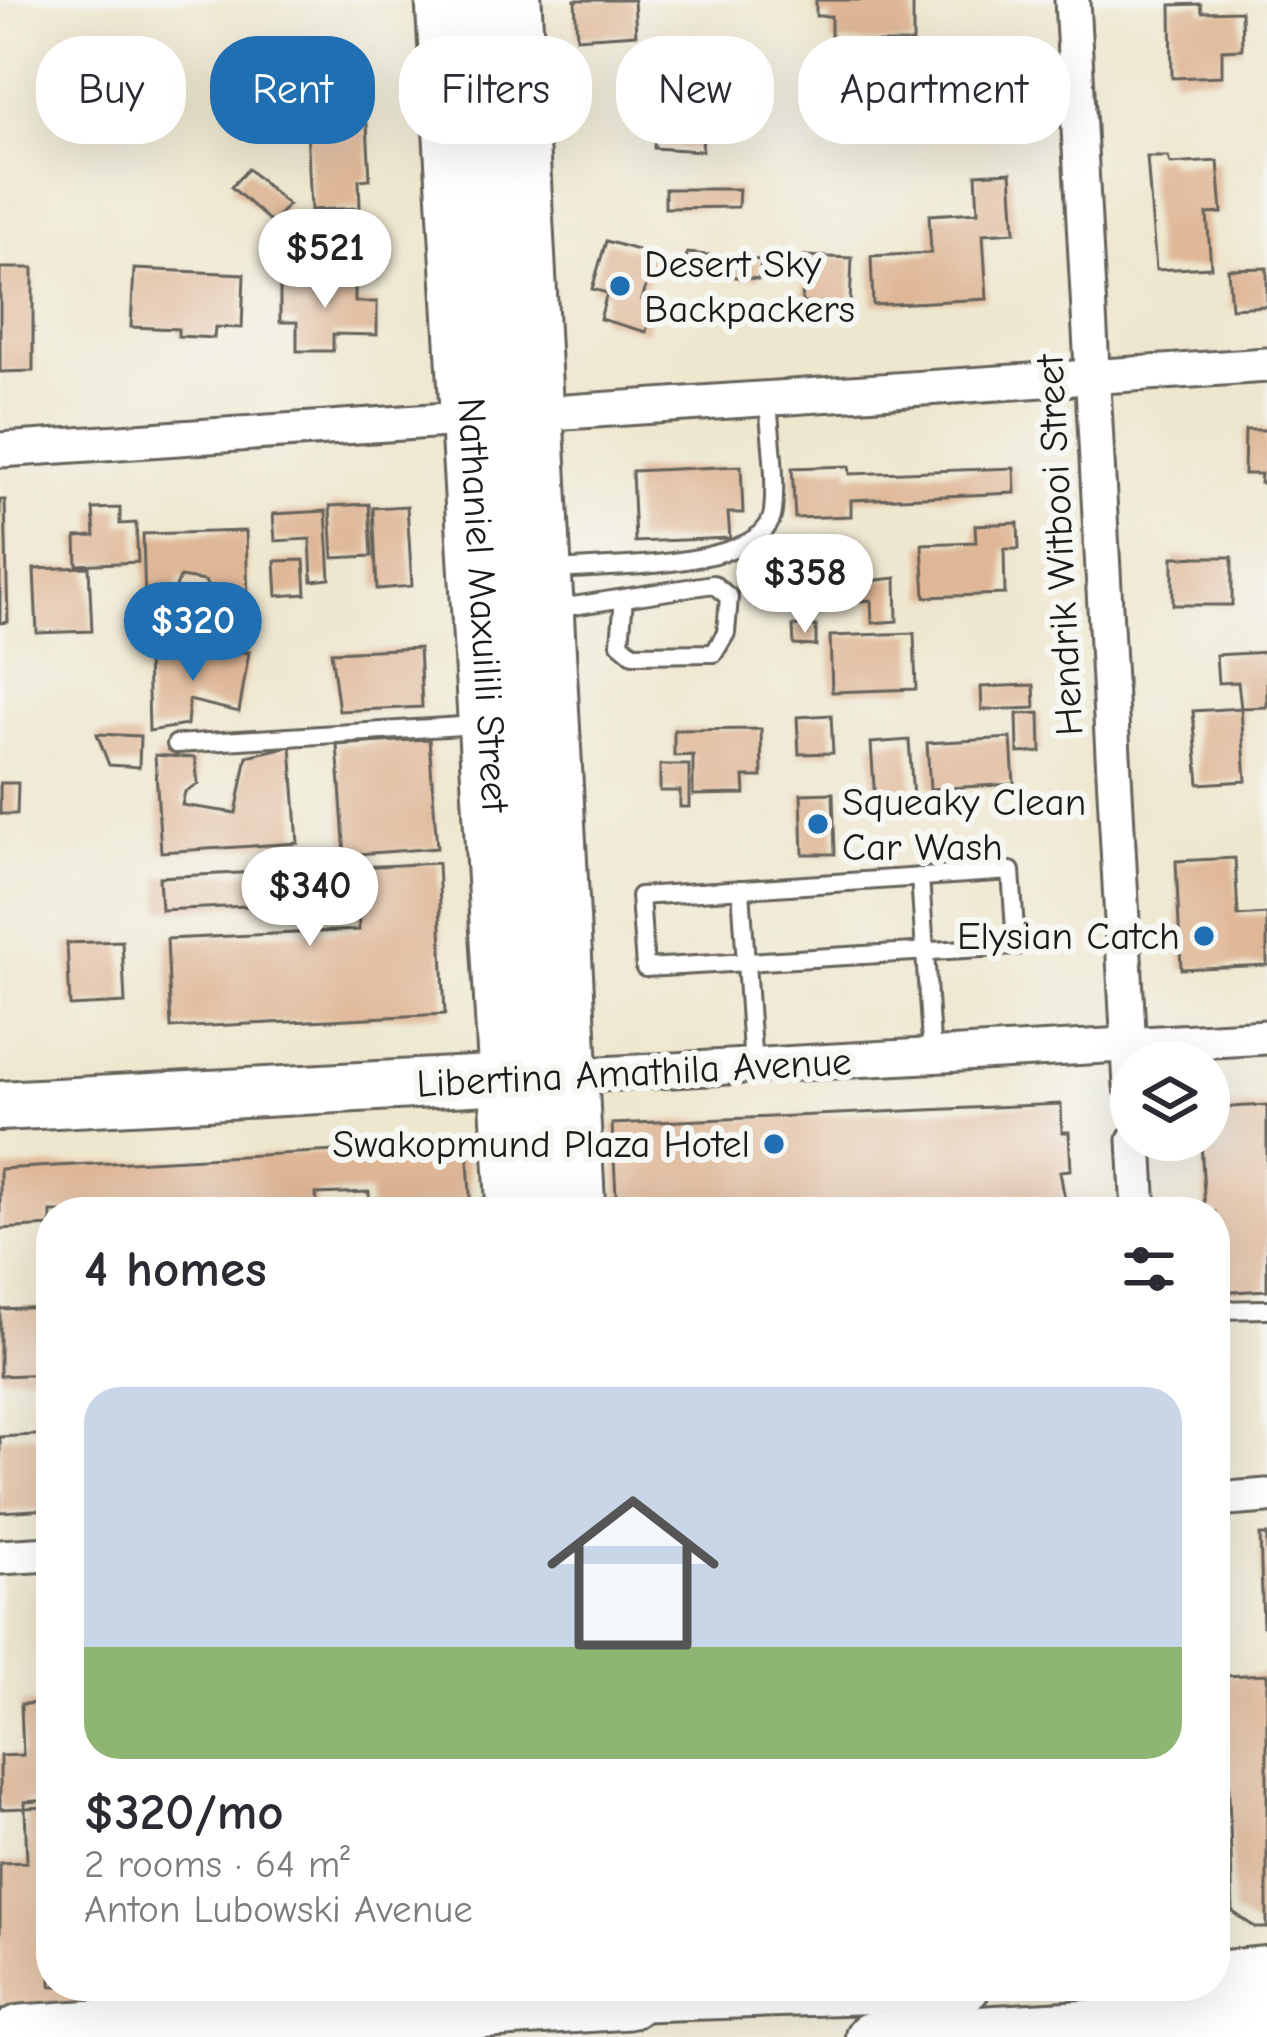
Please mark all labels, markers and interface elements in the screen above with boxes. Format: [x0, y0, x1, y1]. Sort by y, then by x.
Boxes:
chip: Buy [36, 36, 186, 144]
chip: Rent [210, 36, 375, 144]
chip: Filters [399, 36, 592, 144]
chip: New [616, 36, 774, 144]
chip: Apartment [798, 36, 1070, 144]
pin: $521 [254, 209, 396, 311]
text: $521 [286, 225, 364, 270]
place label: Desert Sky Backpackers [644, 242, 855, 332]
marker: Desert Sky Backpackers [607, 273, 633, 299]
street label: Hendrik Witbooi Street [1027, 351, 1092, 737]
street label: Nathaniel Maxuilili Street [449, 396, 518, 815]
pin: $358 [734, 534, 876, 636]
text: $358 [763, 550, 847, 595]
pin: $320 [122, 582, 264, 684]
text: $320 [151, 598, 235, 643]
place label: Squeaky Clean Car Wash [842, 780, 1086, 870]
marker: Squeaky Clean Car Wash [805, 811, 831, 837]
pin: $340 [239, 847, 381, 949]
text: $340 [268, 863, 352, 908]
place label: Elysian Catch [957, 914, 1180, 959]
marker: Elysian Catch [1191, 923, 1217, 949]
street label: Libertina Amathila Avenue [415, 1039, 853, 1107]
map controls [1110, 1041, 1230, 1161]
button: layers [1110, 1041, 1230, 1161]
place label: Swakopmund Plaza Hotel [333, 1122, 750, 1167]
marker: Swakopmund Plaza Hotel [761, 1131, 787, 1157]
icon: filters [1116, 1236, 1182, 1302]
text: 4 homes [84, 1240, 267, 1299]
icon: home [525, 1465, 741, 1681]
text: $320/mo [84, 1783, 284, 1842]
text: 2 rooms · 64 m² [84, 1842, 350, 1887]
text: Anton Lubowski Avenue [84, 1887, 473, 1932]

